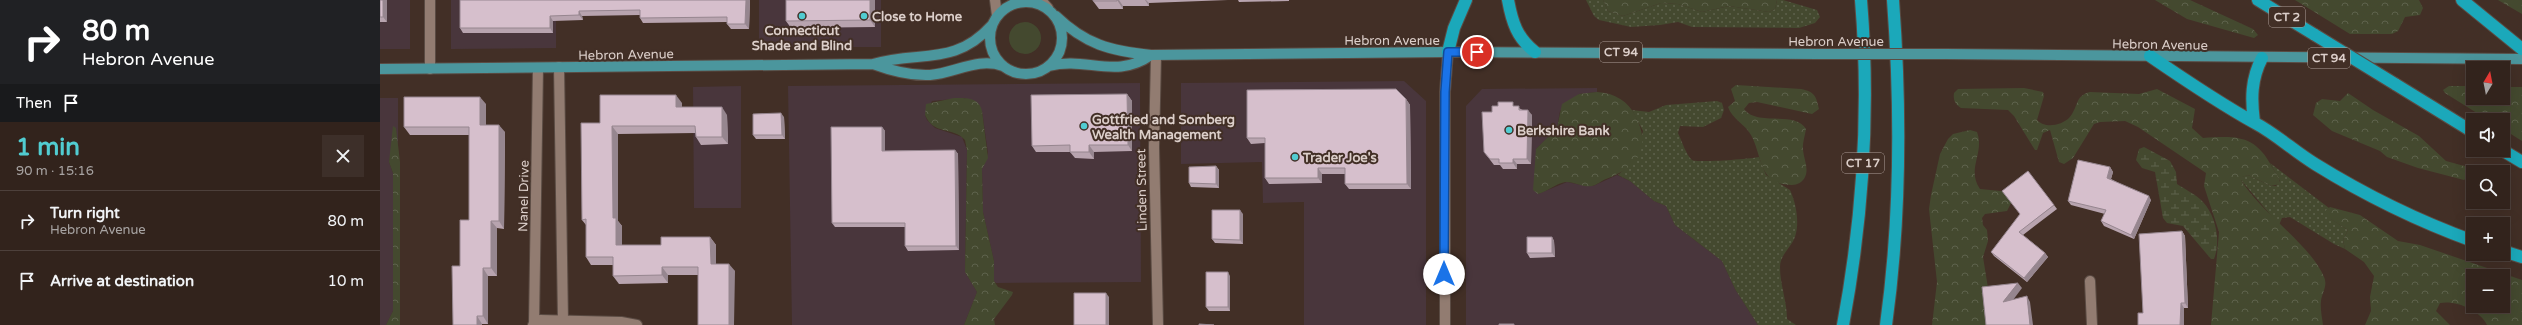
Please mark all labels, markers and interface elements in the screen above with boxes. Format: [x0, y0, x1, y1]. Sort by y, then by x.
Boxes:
road number: CT 2 [2269, 7, 2305, 27]
place label: Close to Home [872, 9, 963, 25]
marker: Connecticut Shade and Blind [797, 11, 807, 21]
marker: Close to Home [859, 11, 869, 21]
text: 80 m [82, 14, 150, 48]
icon: right [16, 16, 68, 68]
place label: Connecticut Shade and Blind [752, 23, 852, 54]
street label: Hebron Avenue [1344, 33, 1440, 49]
street label: Hebron Avenue [1788, 34, 1884, 50]
pin [1460, 35, 1494, 69]
street label: Hebron Avenue [2112, 36, 2208, 54]
icon: arrive [1466, 41, 1488, 63]
road number: CT 94 [1600, 42, 1642, 62]
street label: Hebron Avenue [578, 46, 674, 64]
text: Hebron Avenue [82, 48, 215, 70]
road number: CT 94 [2308, 48, 2350, 68]
north arrow [2466, 61, 2510, 105]
map controls [2466, 61, 2510, 313]
icon: arrive [60, 92, 82, 114]
text: Then [16, 94, 52, 112]
place label: Gottfried and Somberg Wealth Management [1092, 112, 1235, 143]
button: sound [2466, 113, 2510, 157]
marker: Gottfried and Somberg Wealth Management [1079, 121, 1089, 131]
place label: Berkshire Bank [1517, 123, 1610, 139]
marker: Berkshire Bank [1504, 125, 1514, 135]
text: 1 min [16, 133, 80, 162]
button: close [322, 135, 364, 177]
street label: Linden Street [1133, 148, 1151, 231]
place label: Trader Joe's [1302, 150, 1377, 166]
marker: Trader Joe's [1290, 152, 1300, 162]
road number: CT 17 [1842, 153, 1884, 173]
street label: Nanel Drive [515, 160, 533, 232]
text: 90 m · 15:16 [16, 163, 94, 179]
button: search [2466, 165, 2510, 209]
text: Turn right [50, 204, 120, 222]
icon: right [16, 210, 38, 232]
text: 80 m [327, 212, 364, 230]
button: + [2466, 217, 2510, 261]
text: Hebron Avenue [50, 222, 146, 238]
position arrow [1423, 253, 1465, 295]
button: − [2466, 269, 2510, 313]
icon: arrive [16, 270, 38, 292]
text: Arrive at destination [50, 272, 194, 290]
text: 10 m [327, 272, 364, 290]

